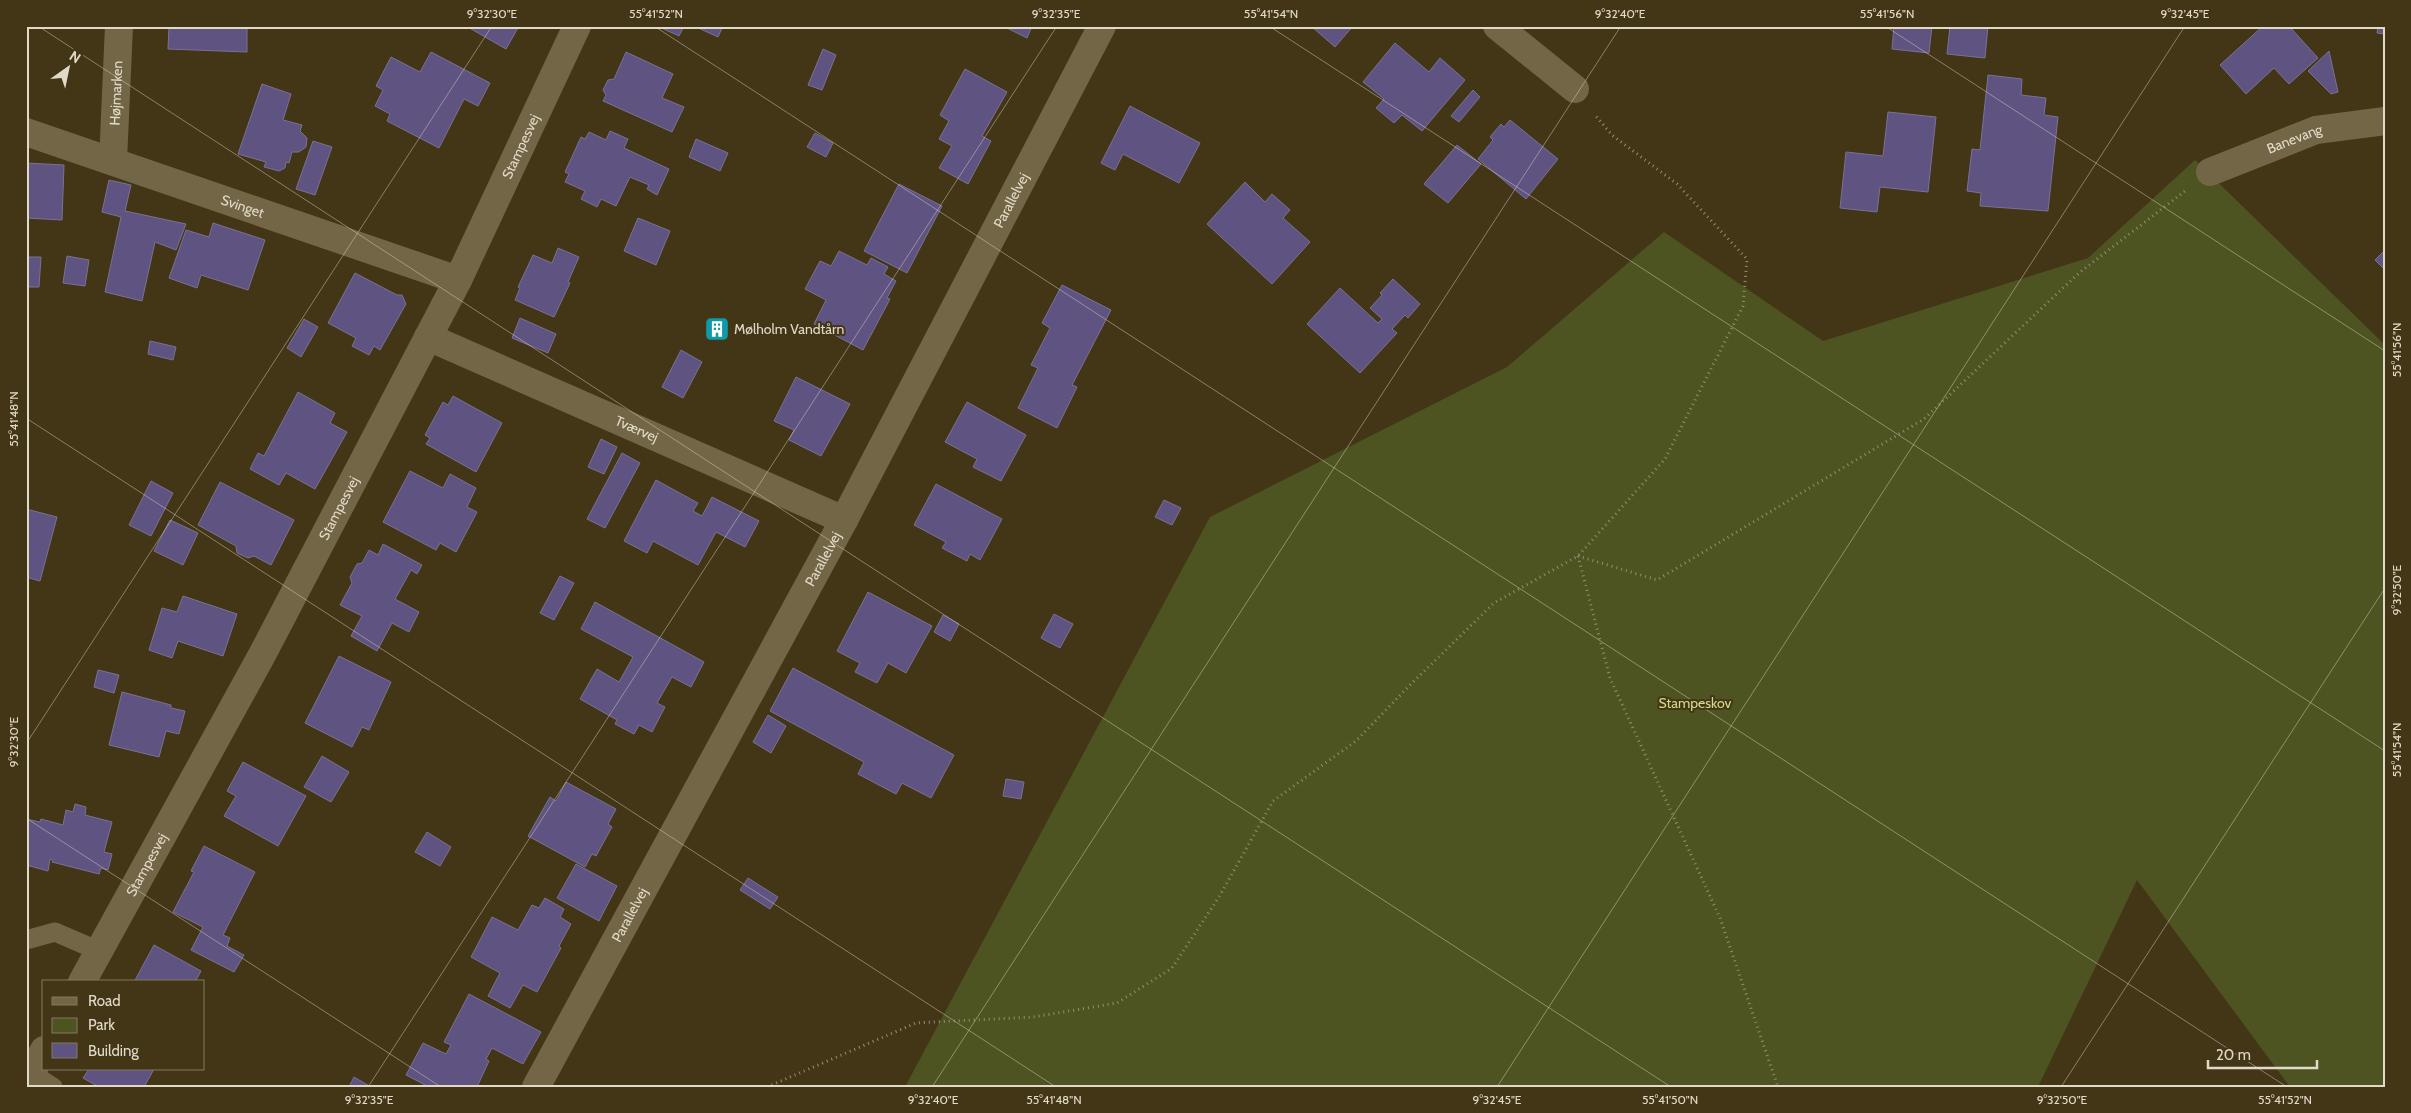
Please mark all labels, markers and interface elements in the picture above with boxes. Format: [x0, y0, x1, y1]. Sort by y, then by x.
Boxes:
text: 9°32'30"E [467, 6, 518, 21]
text: 55°41'52"N [629, 6, 683, 21]
text: 9°32'35"E [1032, 6, 1081, 21]
text: 55°41'54"N [1244, 6, 1298, 21]
text: 9°32'40"E [1595, 6, 1646, 21]
text: 55°41'56"N [1860, 6, 1914, 21]
text: 9°32'45"E [2161, 6, 2210, 21]
north arrow [42, 42, 92, 92]
text: N [66, 47, 84, 67]
street label: Højmarken [106, 60, 126, 126]
street label: Stampesvej [498, 111, 544, 182]
street label: Banevang [2264, 120, 2324, 158]
street label: Parallelvej [989, 170, 1033, 231]
street label: Svinget [219, 190, 267, 222]
building icon: Mølholm Vandtårn [704, 316, 730, 342]
place label: Mølholm Vandtårn [734, 320, 844, 338]
text: 55°41'56"N [2389, 323, 2404, 377]
text: 55°41'48"N [6, 391, 21, 447]
street label: Tværvej [612, 411, 661, 446]
street label: Stampesvej [315, 473, 363, 543]
street label: Parallelvej [801, 528, 845, 589]
text: 9°32'50"E [2389, 564, 2404, 615]
park label: Stampeskov [1659, 694, 1732, 712]
text: 9°32'30"E [6, 716, 21, 767]
text: 55°41'54"N [2389, 723, 2404, 777]
street label: Stampesvej [122, 830, 171, 899]
street label: Parallelvej [607, 884, 652, 945]
legend [42, 980, 205, 1070]
text: Road [88, 992, 121, 1010]
text: Park [88, 1016, 115, 1034]
scale bar [2208, 1038, 2317, 1070]
text: Building [88, 1042, 139, 1060]
text: 20 m [2216, 1046, 2251, 1064]
text: 9°32'35"E [345, 1092, 394, 1107]
text: 9°32'40"E [908, 1092, 959, 1107]
text: 55°41'48"N [1026, 1092, 1082, 1107]
text: 9°32'45"E [1473, 1092, 1522, 1107]
text: 55°41'50"N [1642, 1092, 1698, 1107]
text: 9°32'50"E [2037, 1092, 2088, 1107]
text: 55°41'52"N [2258, 1092, 2312, 1107]

